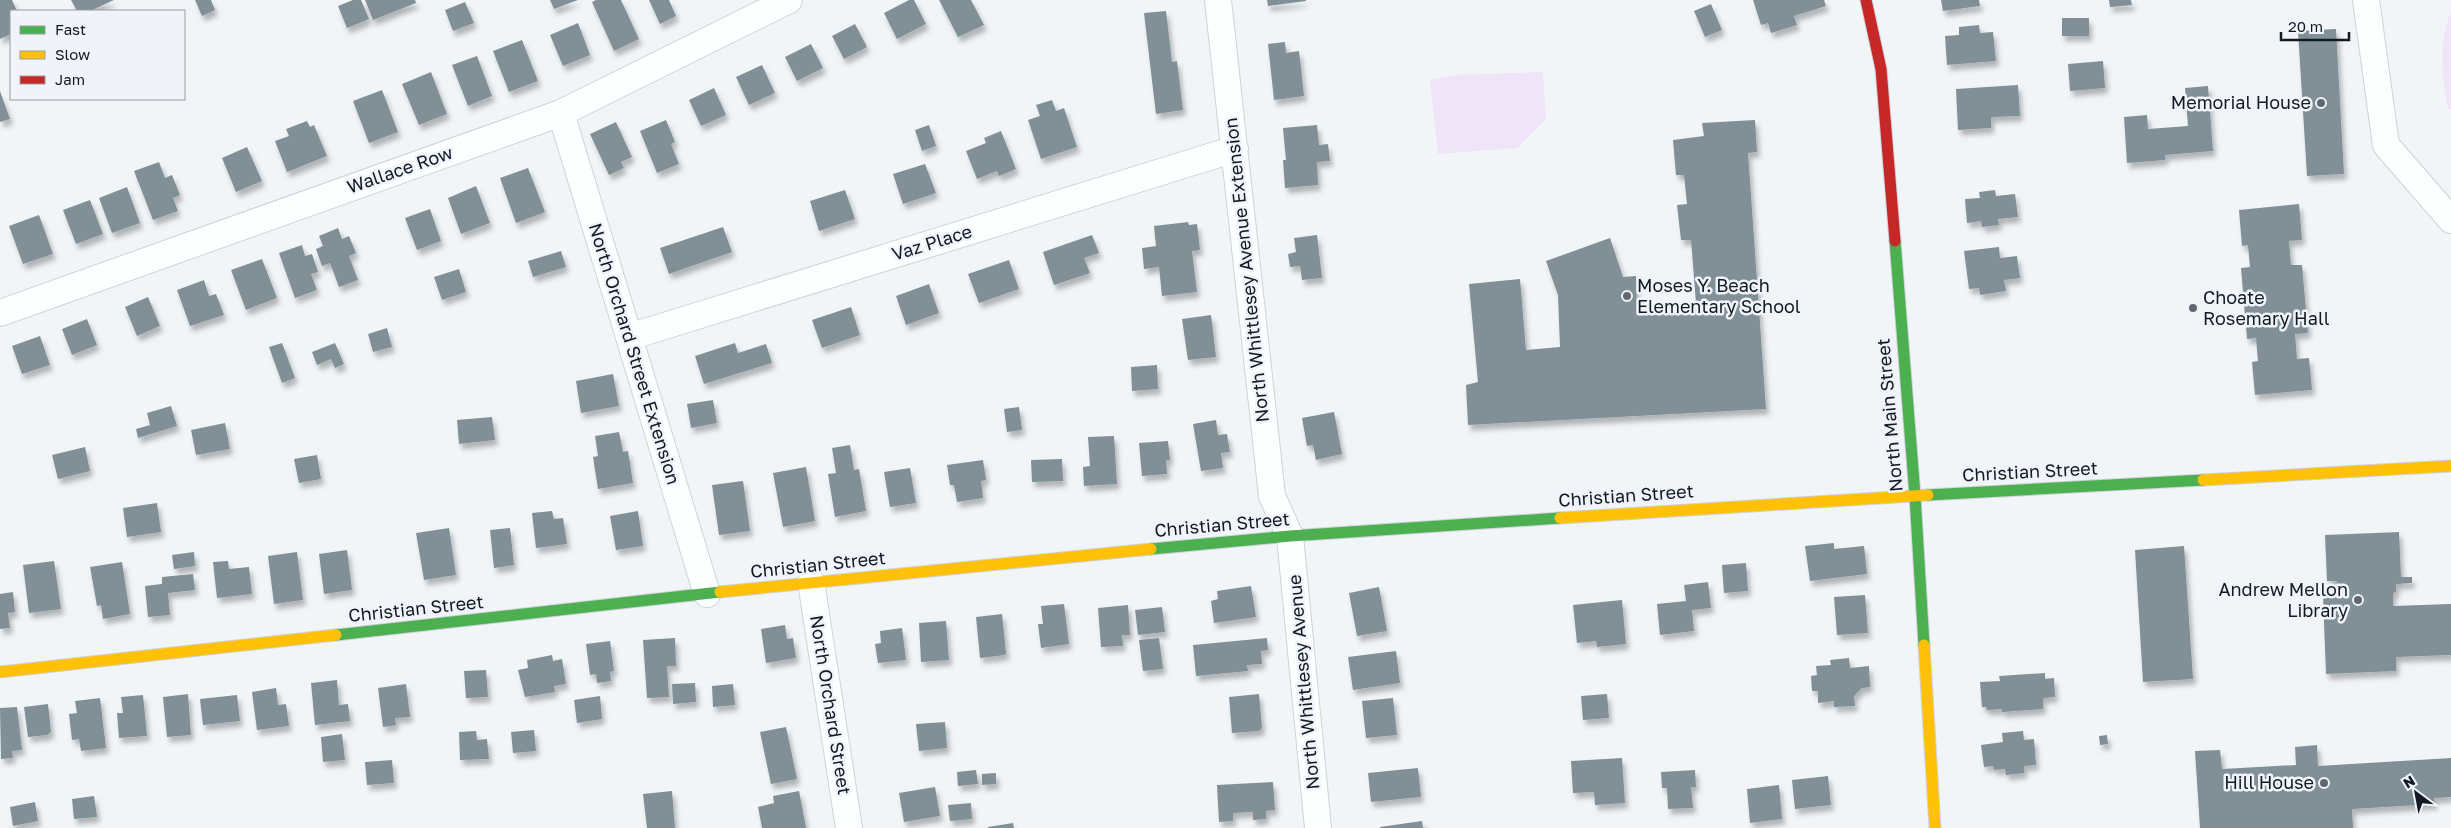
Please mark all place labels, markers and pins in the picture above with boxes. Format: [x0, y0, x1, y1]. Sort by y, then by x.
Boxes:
place label: Memorial House [2171, 91, 2311, 113]
marker: Memorial House [2315, 97, 2327, 109]
place label: Moses Y. Beach Elementary School [1637, 274, 1801, 317]
place label: Choate Rosemary Hall [2203, 286, 2330, 329]
marker: Moses Y. Beach Elementary School [1621, 290, 1633, 302]
marker: Choate Rosemary Hall [2187, 302, 2199, 314]
place label: Andrew Mellon Library [2218, 578, 2348, 621]
marker: Andrew Mellon Library [2352, 594, 2364, 606]
place label: Hill House [2224, 771, 2314, 793]
marker: Hill House [2318, 777, 2330, 789]

